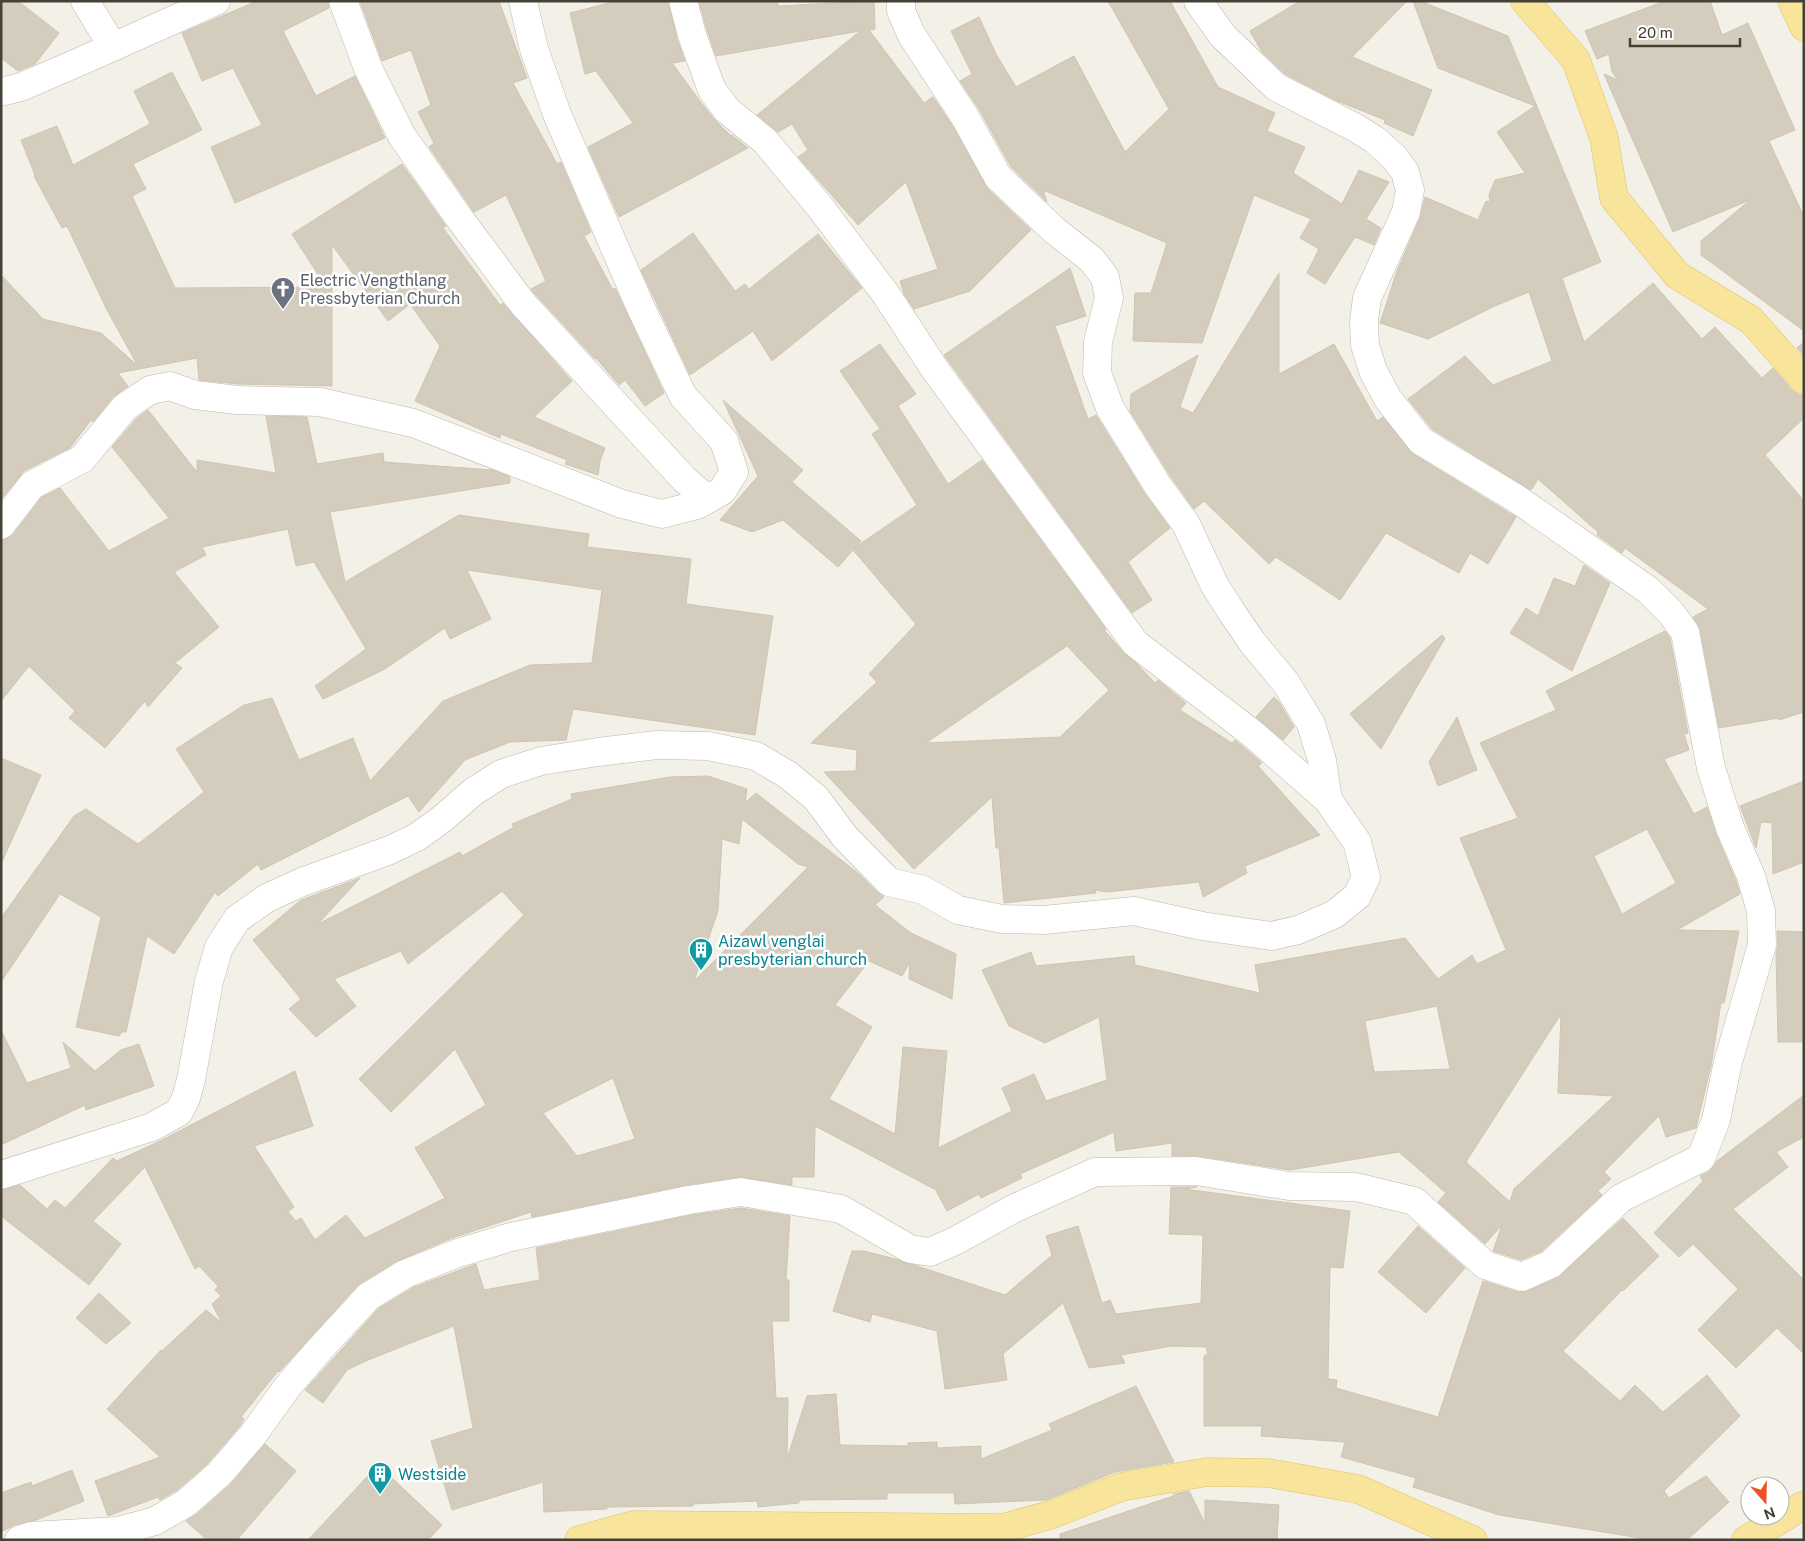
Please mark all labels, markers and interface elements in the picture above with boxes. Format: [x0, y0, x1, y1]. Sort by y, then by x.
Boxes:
scale bar [1630, 15, 1740, 47]
text: 20 m [1638, 24, 1673, 41]
place label: Electric Vengthlang Pressbyterian Church [300, 271, 460, 308]
church icon: Electric Vengthlang Pressbyterian Church [270, 276, 296, 310]
place label: Aizawl venglai presbyterian church [718, 932, 867, 969]
building icon: Aizawl venglai presbyterian church [688, 937, 714, 971]
building icon: Westside [367, 1461, 393, 1495]
place label: Westside [398, 1465, 466, 1484]
north arrow [1740, 1476, 1790, 1526]
text: N [1762, 1504, 1777, 1523]

